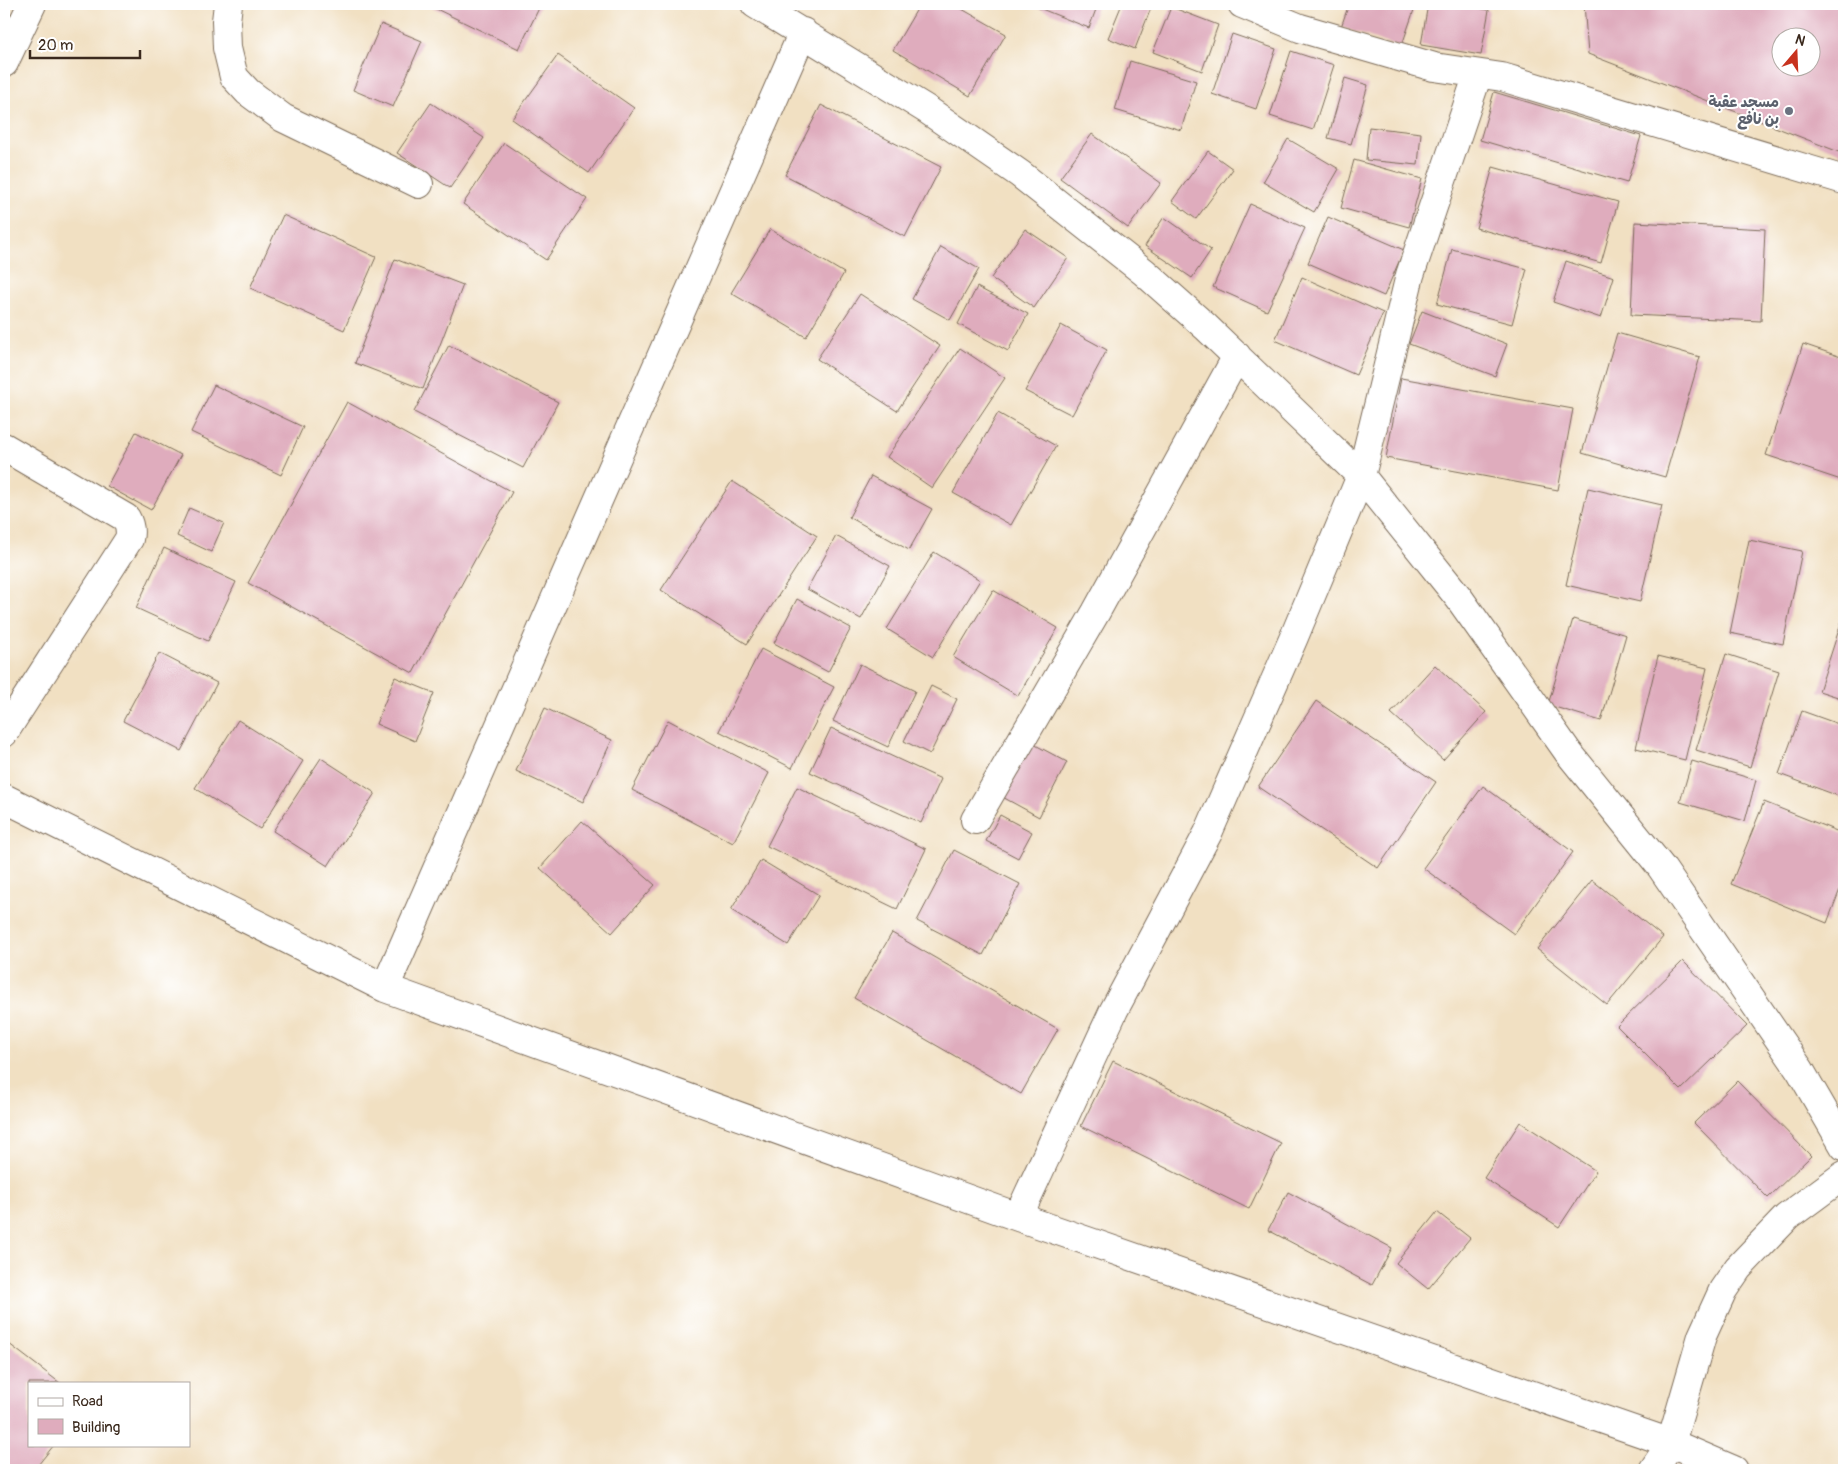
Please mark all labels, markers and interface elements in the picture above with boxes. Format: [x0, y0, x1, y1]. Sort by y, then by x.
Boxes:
scale bar [30, 28, 140, 60]
north arrow [1770, 28, 1820, 78]
text: N [1793, 31, 1807, 50]
text: 20 m [38, 36, 73, 55]
place label: مسجد عقبة بن نافع [1708, 93, 1779, 130]
marker: مسجد عقبة بن نافع [1783, 105, 1795, 117]
legend [28, 1382, 190, 1446]
text: Road [72, 1392, 103, 1411]
text: Building [72, 1418, 120, 1437]

